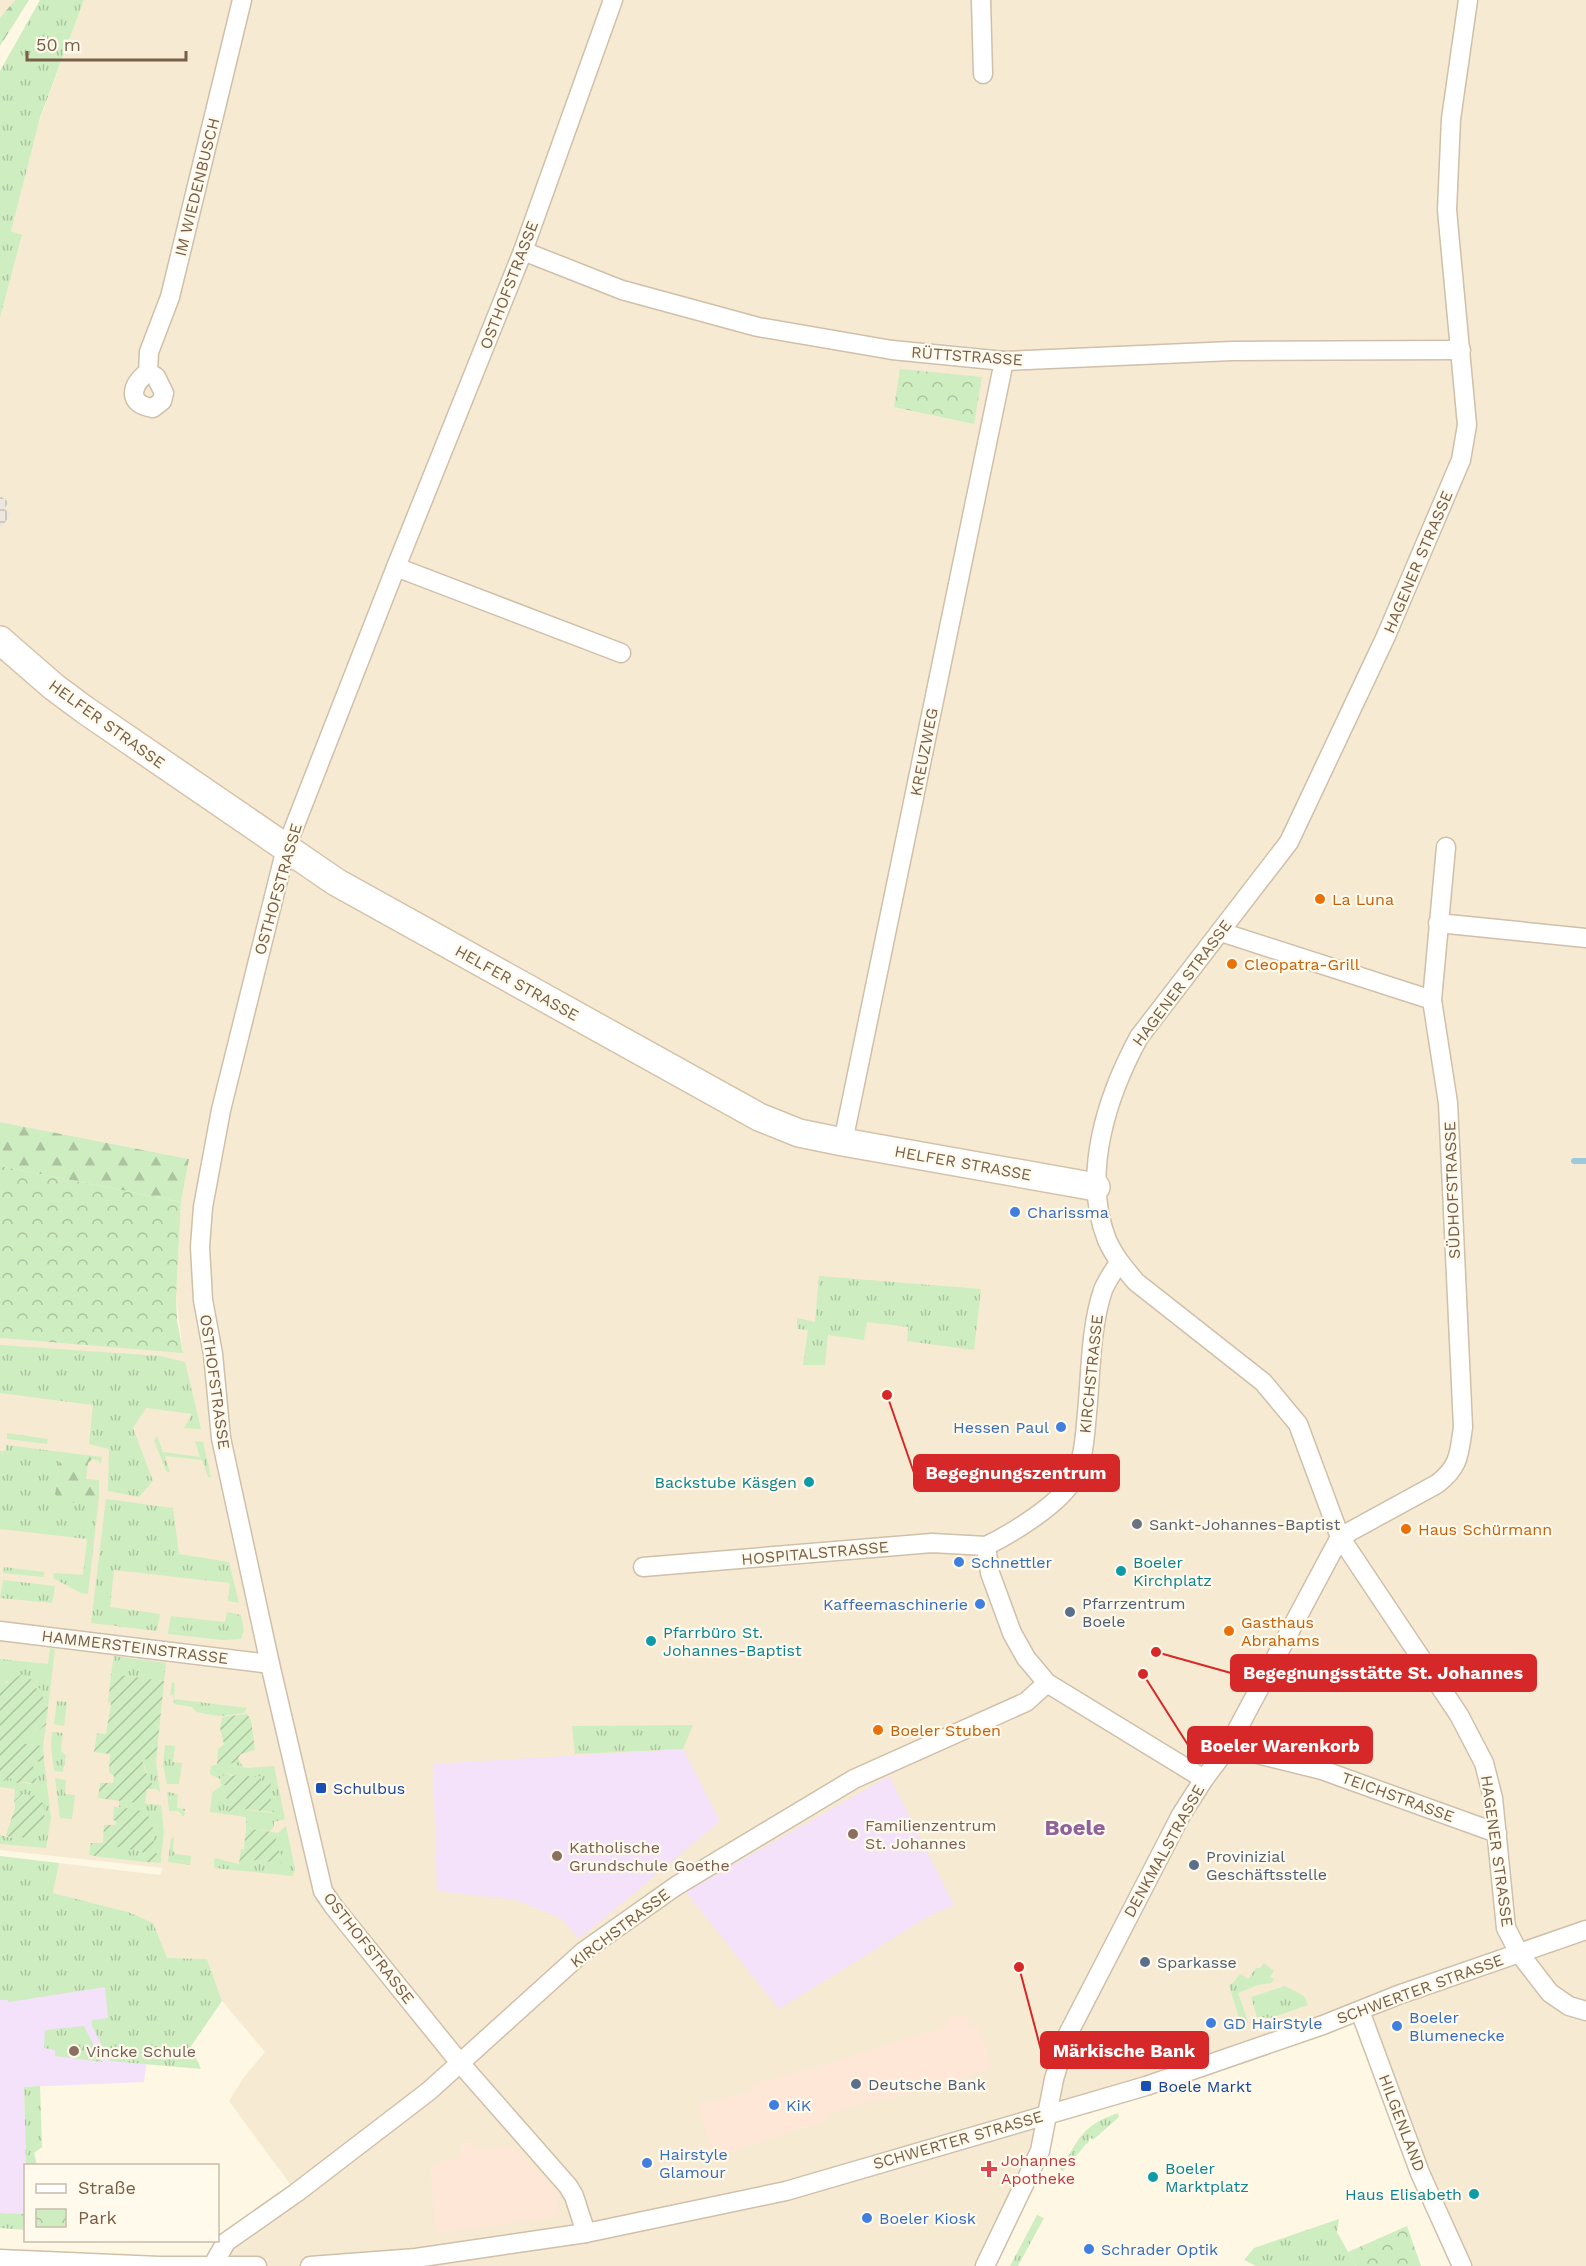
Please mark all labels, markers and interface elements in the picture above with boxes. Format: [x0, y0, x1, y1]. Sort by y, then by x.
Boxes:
scale bar [27, 24, 186, 62]
text: 50 m [36, 34, 81, 55]
street label: IM WIEDENBUSCH [171, 116, 223, 258]
street label: OSTHOFSTRASSE [476, 218, 542, 352]
street label: RÜTTSTRASSE [910, 343, 1024, 369]
street label: HAGENER STRASSE [1379, 488, 1457, 636]
street label: HELFER STRASSE [45, 676, 169, 772]
street label: KREUZWEG [906, 706, 942, 798]
street label: OSTHOFSTRASSE [250, 821, 306, 957]
place label: La Luna [1332, 890, 1394, 909]
marker: La Luna [1313, 892, 1327, 906]
street label: HAGENER STRASSE [1128, 916, 1236, 1050]
street label: HELFER STRASSE [452, 941, 582, 1025]
place label: Cleopatra-Grill [1244, 955, 1360, 974]
marker: Cleopatra-Grill [1225, 957, 1239, 971]
street label: SÜDHOFSTRASSE [1440, 1121, 1464, 1259]
street label: HELFER STRASSE [893, 1142, 1033, 1184]
place label: Charissma [1027, 1203, 1109, 1222]
marker: Charissma [1008, 1205, 1022, 1219]
street label: OSTHOFSTRASSE [196, 1313, 234, 1451]
street label: KIRCHSTRASSE [1075, 1313, 1107, 1435]
place label: Hessen Paul [953, 1418, 1049, 1437]
marker: Hessen Paul [1054, 1420, 1068, 1434]
callout: Begegnungszentrum [914, 1455, 1119, 1491]
text: Begegnungszentrum [926, 1462, 1106, 1483]
place label: Backstube Käsgen [655, 1473, 797, 1492]
marker: Backstube Käsgen [802, 1475, 816, 1489]
place label: Sankt-Johannes-Baptist [1149, 1515, 1341, 1534]
marker: Sankt-Johannes-Baptist [1130, 1517, 1144, 1531]
place label: Haus Schürmann [1418, 1520, 1552, 1539]
marker: Haus Schürmann [1399, 1522, 1413, 1536]
street label: HOSPITALSTRASSE [740, 1537, 890, 1569]
place label: Schnettler [971, 1553, 1053, 1572]
place label: Boeler Kirchplatz [1133, 1553, 1212, 1590]
marker: Schnettler [952, 1555, 966, 1569]
marker: Boeler Kirchplatz [1114, 1564, 1128, 1578]
place label: Pfarrzentrum Boele [1082, 1594, 1185, 1631]
place label: Kaffeemaschinerie [823, 1595, 968, 1614]
marker: Kaffeemaschinerie [973, 1597, 987, 1611]
marker: Pfarrzentrum Boele [1063, 1605, 1077, 1619]
place label: Gasthaus Abrahams [1241, 1613, 1320, 1650]
place label: Pfarrbüro St. Johannes-Baptist [663, 1623, 802, 1660]
marker: Gasthaus Abrahams [1222, 1624, 1236, 1638]
street label: HAMMERSTEINSTRASSE [41, 1626, 229, 1668]
marker: Pfarrbüro St. Johannes-Baptist [644, 1634, 658, 1648]
callout: Begegnungsstätte St. Johannes [1231, 1655, 1536, 1691]
text: Begegnungsstätte St. Johannes [1243, 1662, 1524, 1683]
place label: Boeler Stuben [890, 1721, 1001, 1740]
marker: Boeler Stuben [871, 1723, 885, 1737]
callout: Boeler Warenkorb [1188, 1727, 1372, 1763]
text: Boeler Warenkorb [1200, 1735, 1360, 1756]
street label: TEICHSTRASSE [1339, 1768, 1457, 1826]
street label: HAGENER STRASSE [1477, 1774, 1517, 1928]
place label: Schulbus [333, 1779, 405, 1798]
marker: Schulbus [314, 1781, 328, 1795]
street label: DENKMALSTRASSE [1120, 1781, 1208, 1921]
district label: Boele [1045, 1815, 1105, 1840]
place label: Familienzentrum St. Johannes [865, 1816, 997, 1853]
marker: Familienzentrum St. Johannes [846, 1827, 860, 1841]
place label: Katholische Grundschule Goethe [569, 1838, 730, 1875]
place label: Provinizial Geschäftsstelle [1206, 1847, 1327, 1884]
marker: Katholische Grundschule Goethe [550, 1849, 564, 1863]
marker: Provinizial Geschäftsstelle [1187, 1858, 1201, 1872]
street label: KIRCHSTRASSE [566, 1884, 674, 1972]
street label: OSTHOFSTRASSE [320, 1889, 418, 2007]
street label: SCHWERTER STRASSE [1334, 1950, 1506, 2028]
place label: Sparkasse [1157, 1953, 1237, 1972]
marker: Sparkasse [1138, 1955, 1152, 1969]
place label: Boeler Blumenecke [1409, 2008, 1505, 2045]
place label: GD HairStyle [1223, 2014, 1322, 2033]
marker: GD HairStyle [1204, 2016, 1218, 2030]
marker: Boeler Blumenecke [1390, 2019, 1404, 2033]
callout: Märkische Bank [1041, 2032, 1208, 2068]
text: Märkische Bank [1053, 2040, 1196, 2061]
place label: Vincke Schule [86, 2042, 196, 2061]
marker: Vincke Schule [67, 2044, 81, 2058]
street label: HILGENLAND [1375, 2072, 1429, 2174]
place label: Deutsche Bank [868, 2075, 986, 2094]
marker: Deutsche Bank [849, 2077, 863, 2091]
place label: Boele Markt [1158, 2077, 1252, 2096]
marker: Boele Markt [1139, 2079, 1153, 2093]
place label: KiK [786, 2096, 812, 2115]
marker: KiK [767, 2098, 781, 2112]
street label: SCHWERTER STRASSE [871, 2107, 1045, 2173]
place label: Hairstyle Glamour [659, 2145, 728, 2182]
place label: Johannes Apotheke [1001, 2151, 1076, 2188]
marker: Hairstyle Glamour [640, 2156, 654, 2170]
place label: Boeler Marktplatz [1165, 2159, 1249, 2196]
marker: Johannes Apotheke [982, 2162, 996, 2176]
legend [24, 2164, 219, 2242]
marker: Boeler Marktplatz [1146, 2170, 1160, 2184]
text: Straße [78, 2177, 136, 2198]
place label: Haus Elisabeth [1345, 2185, 1462, 2204]
marker: Haus Elisabeth [1467, 2187, 1481, 2201]
text: Park [78, 2207, 117, 2228]
place label: Boeler Kiosk [879, 2209, 976, 2228]
marker: Boeler Kiosk [860, 2211, 874, 2225]
place label: Schrader Optik [1101, 2240, 1218, 2259]
marker: Schrader Optik [1082, 2242, 1096, 2256]

